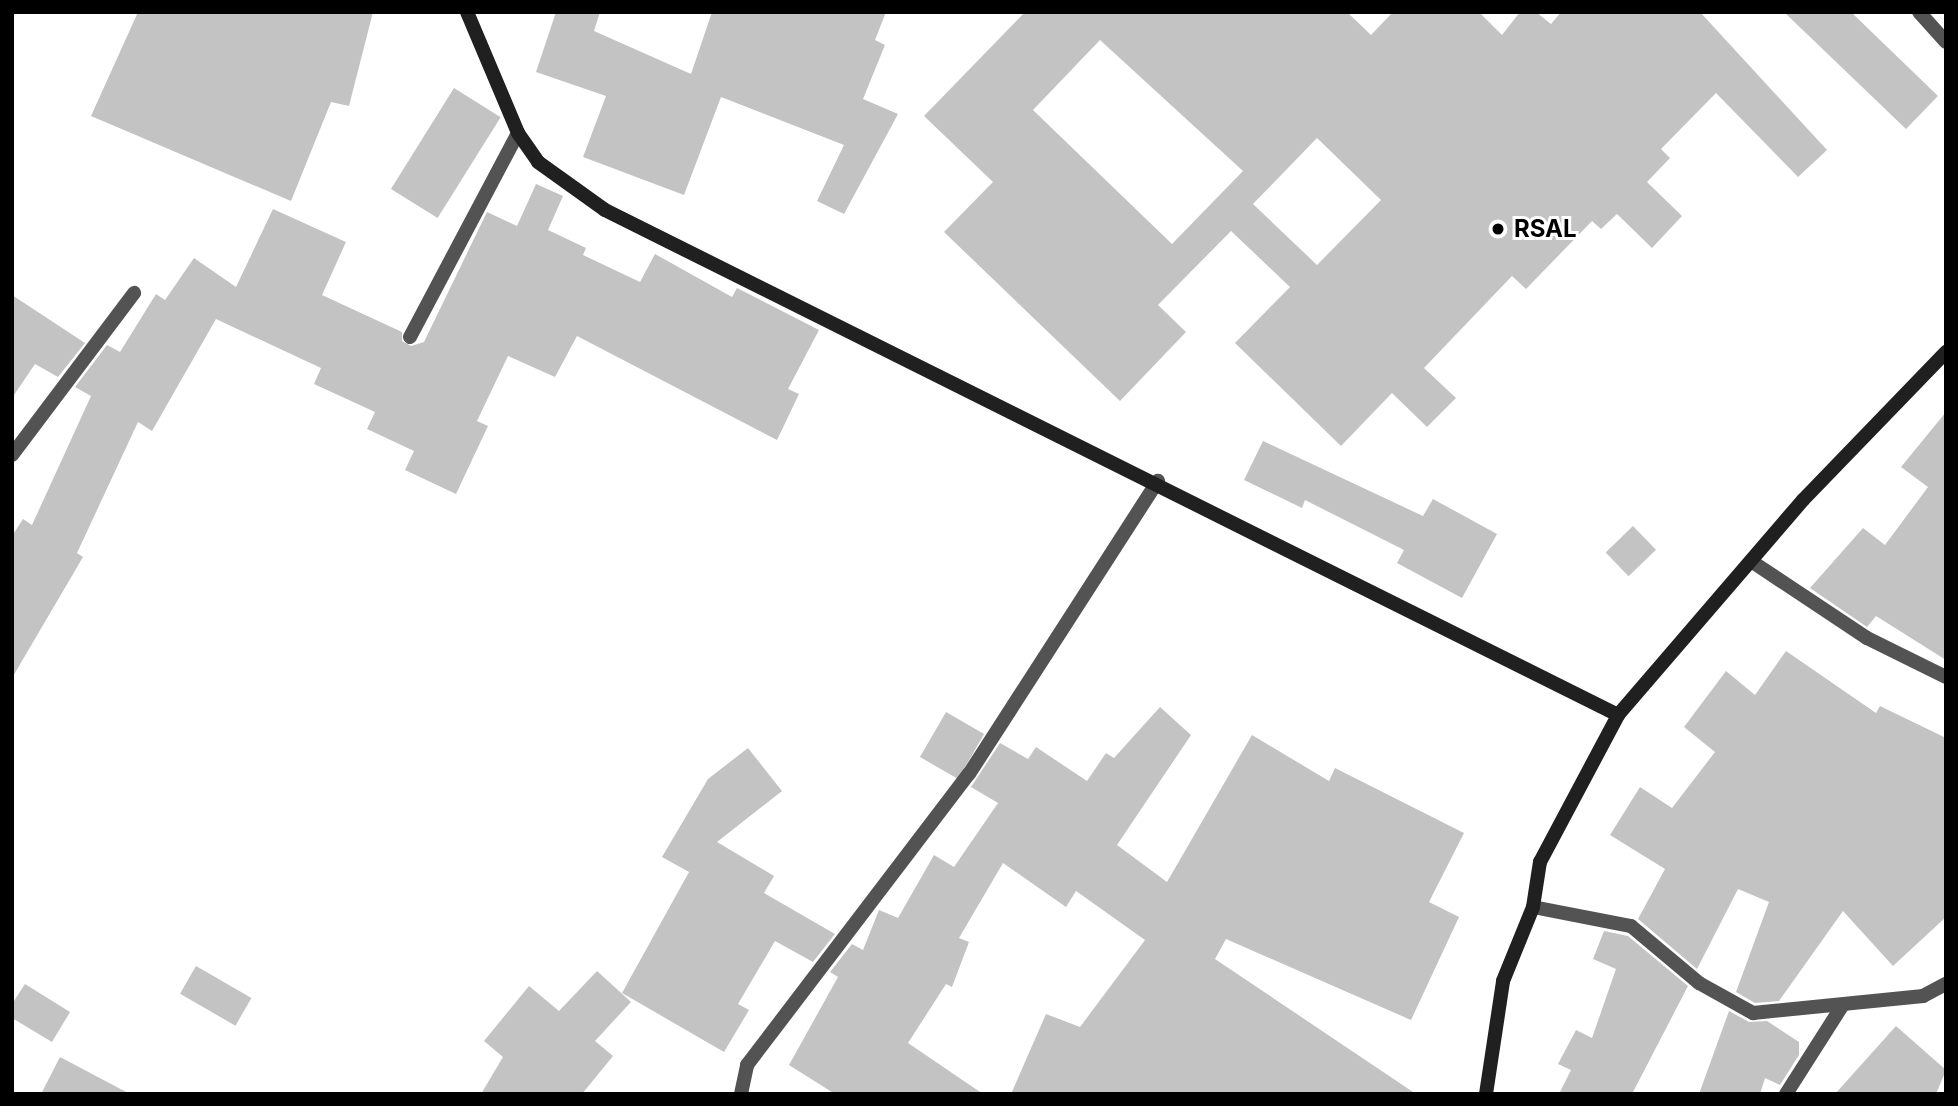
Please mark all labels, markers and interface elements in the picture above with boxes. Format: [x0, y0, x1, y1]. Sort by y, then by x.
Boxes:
place label: RSAL [1514, 215, 1577, 243]
marker: RSAL [1488, 219, 1508, 239]

